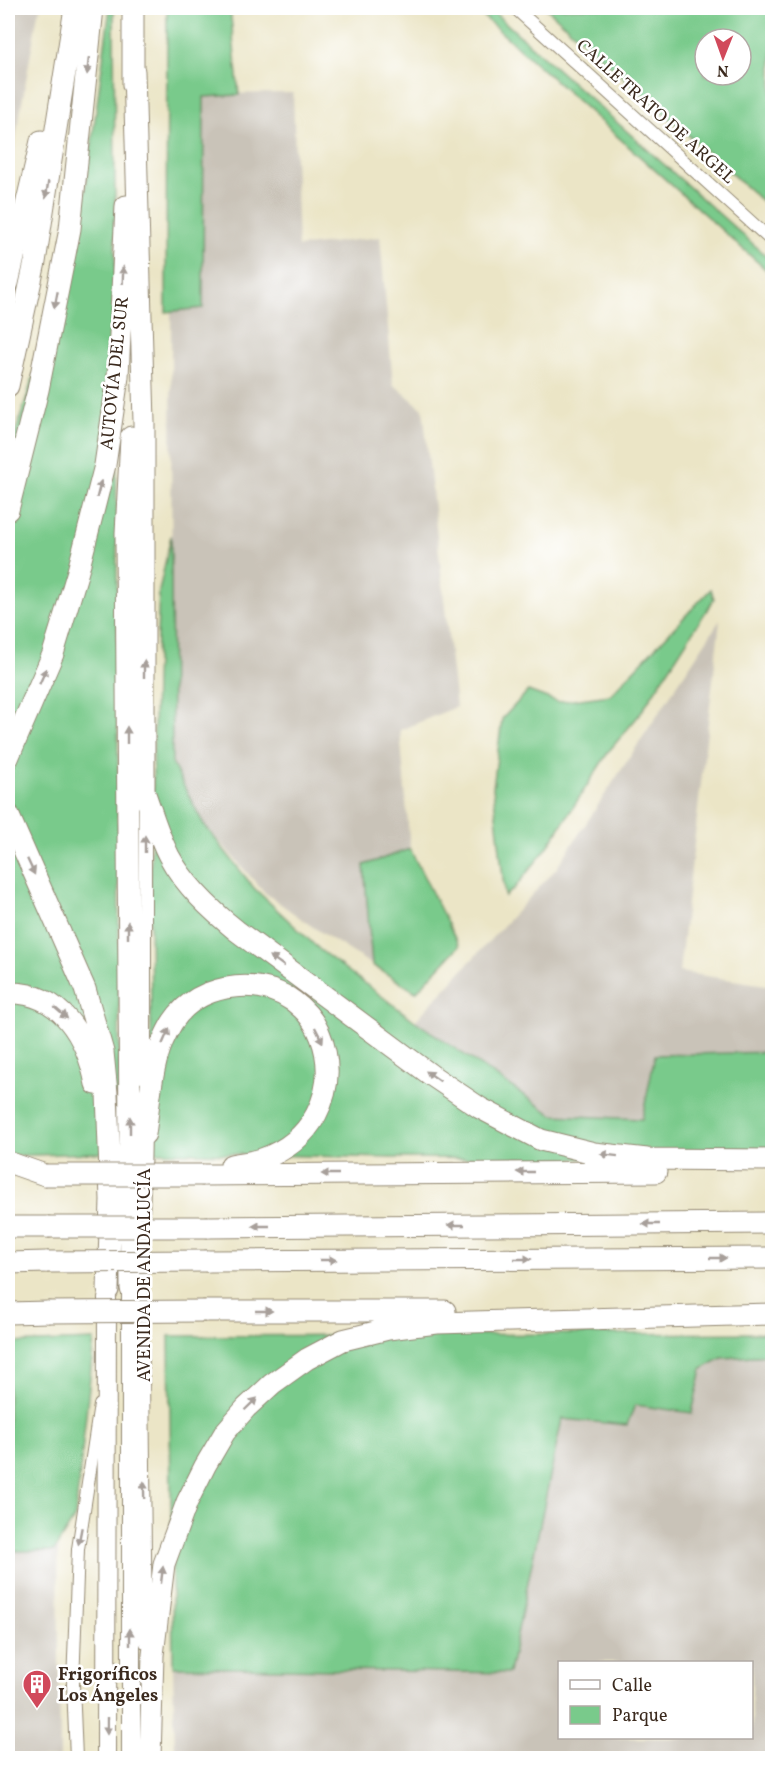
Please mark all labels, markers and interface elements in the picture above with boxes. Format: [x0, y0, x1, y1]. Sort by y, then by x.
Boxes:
north arrow [693, 27, 753, 87]
street label: CALLE TRATO DE ARGEL [570, 34, 740, 190]
one-way arrow [83, 56, 93, 75]
text: N [716, 59, 729, 81]
one-way arrow [42, 180, 51, 199]
one-way arrow [119, 266, 128, 285]
one-way arrow [51, 291, 60, 310]
street label: AUTOVÍA DEL SUR [95, 295, 136, 451]
one-way arrow [94, 480, 104, 498]
one-way arrow [139, 660, 149, 679]
one-way arrow [39, 667, 49, 685]
one-way arrow [122, 726, 132, 745]
one-way arrow [140, 835, 150, 854]
one-way arrow [26, 859, 36, 877]
one-way arrow [124, 921, 133, 940]
one-way arrow [269, 955, 284, 967]
one-way arrow [53, 1006, 69, 1019]
one-way arrow [314, 1026, 324, 1043]
one-way arrow [162, 1028, 171, 1045]
one-way arrow [426, 1071, 441, 1083]
one-way arrow [125, 1116, 135, 1135]
one-way arrow [600, 1150, 619, 1160]
street label: AVENIDA DE ANDALUCÍA [133, 1168, 158, 1382]
one-way arrow [516, 1168, 535, 1177]
one-way arrow [321, 1169, 340, 1179]
one-way arrow [642, 1219, 661, 1229]
one-way arrow [447, 1220, 466, 1230]
one-way arrow [252, 1222, 271, 1231]
one-way arrow [709, 1253, 728, 1263]
one-way arrow [514, 1254, 533, 1264]
one-way arrow [319, 1255, 338, 1265]
one-way arrow [254, 1306, 273, 1316]
one-way arrow [243, 1397, 257, 1411]
one-way arrow [139, 1481, 149, 1500]
one-way arrow [75, 1527, 84, 1546]
one-way arrow [158, 1565, 167, 1584]
one-way arrow [125, 1628, 135, 1647]
legend [558, 1661, 753, 1739]
place label: Frigoríficos Los Ángeles [58, 1663, 158, 1709]
building icon: Frigoríficos Los Ángeles [21, 1668, 53, 1710]
text: Calle [612, 1674, 652, 1699]
text: Parque [612, 1704, 667, 1729]
one-way arrow [102, 1717, 112, 1736]

